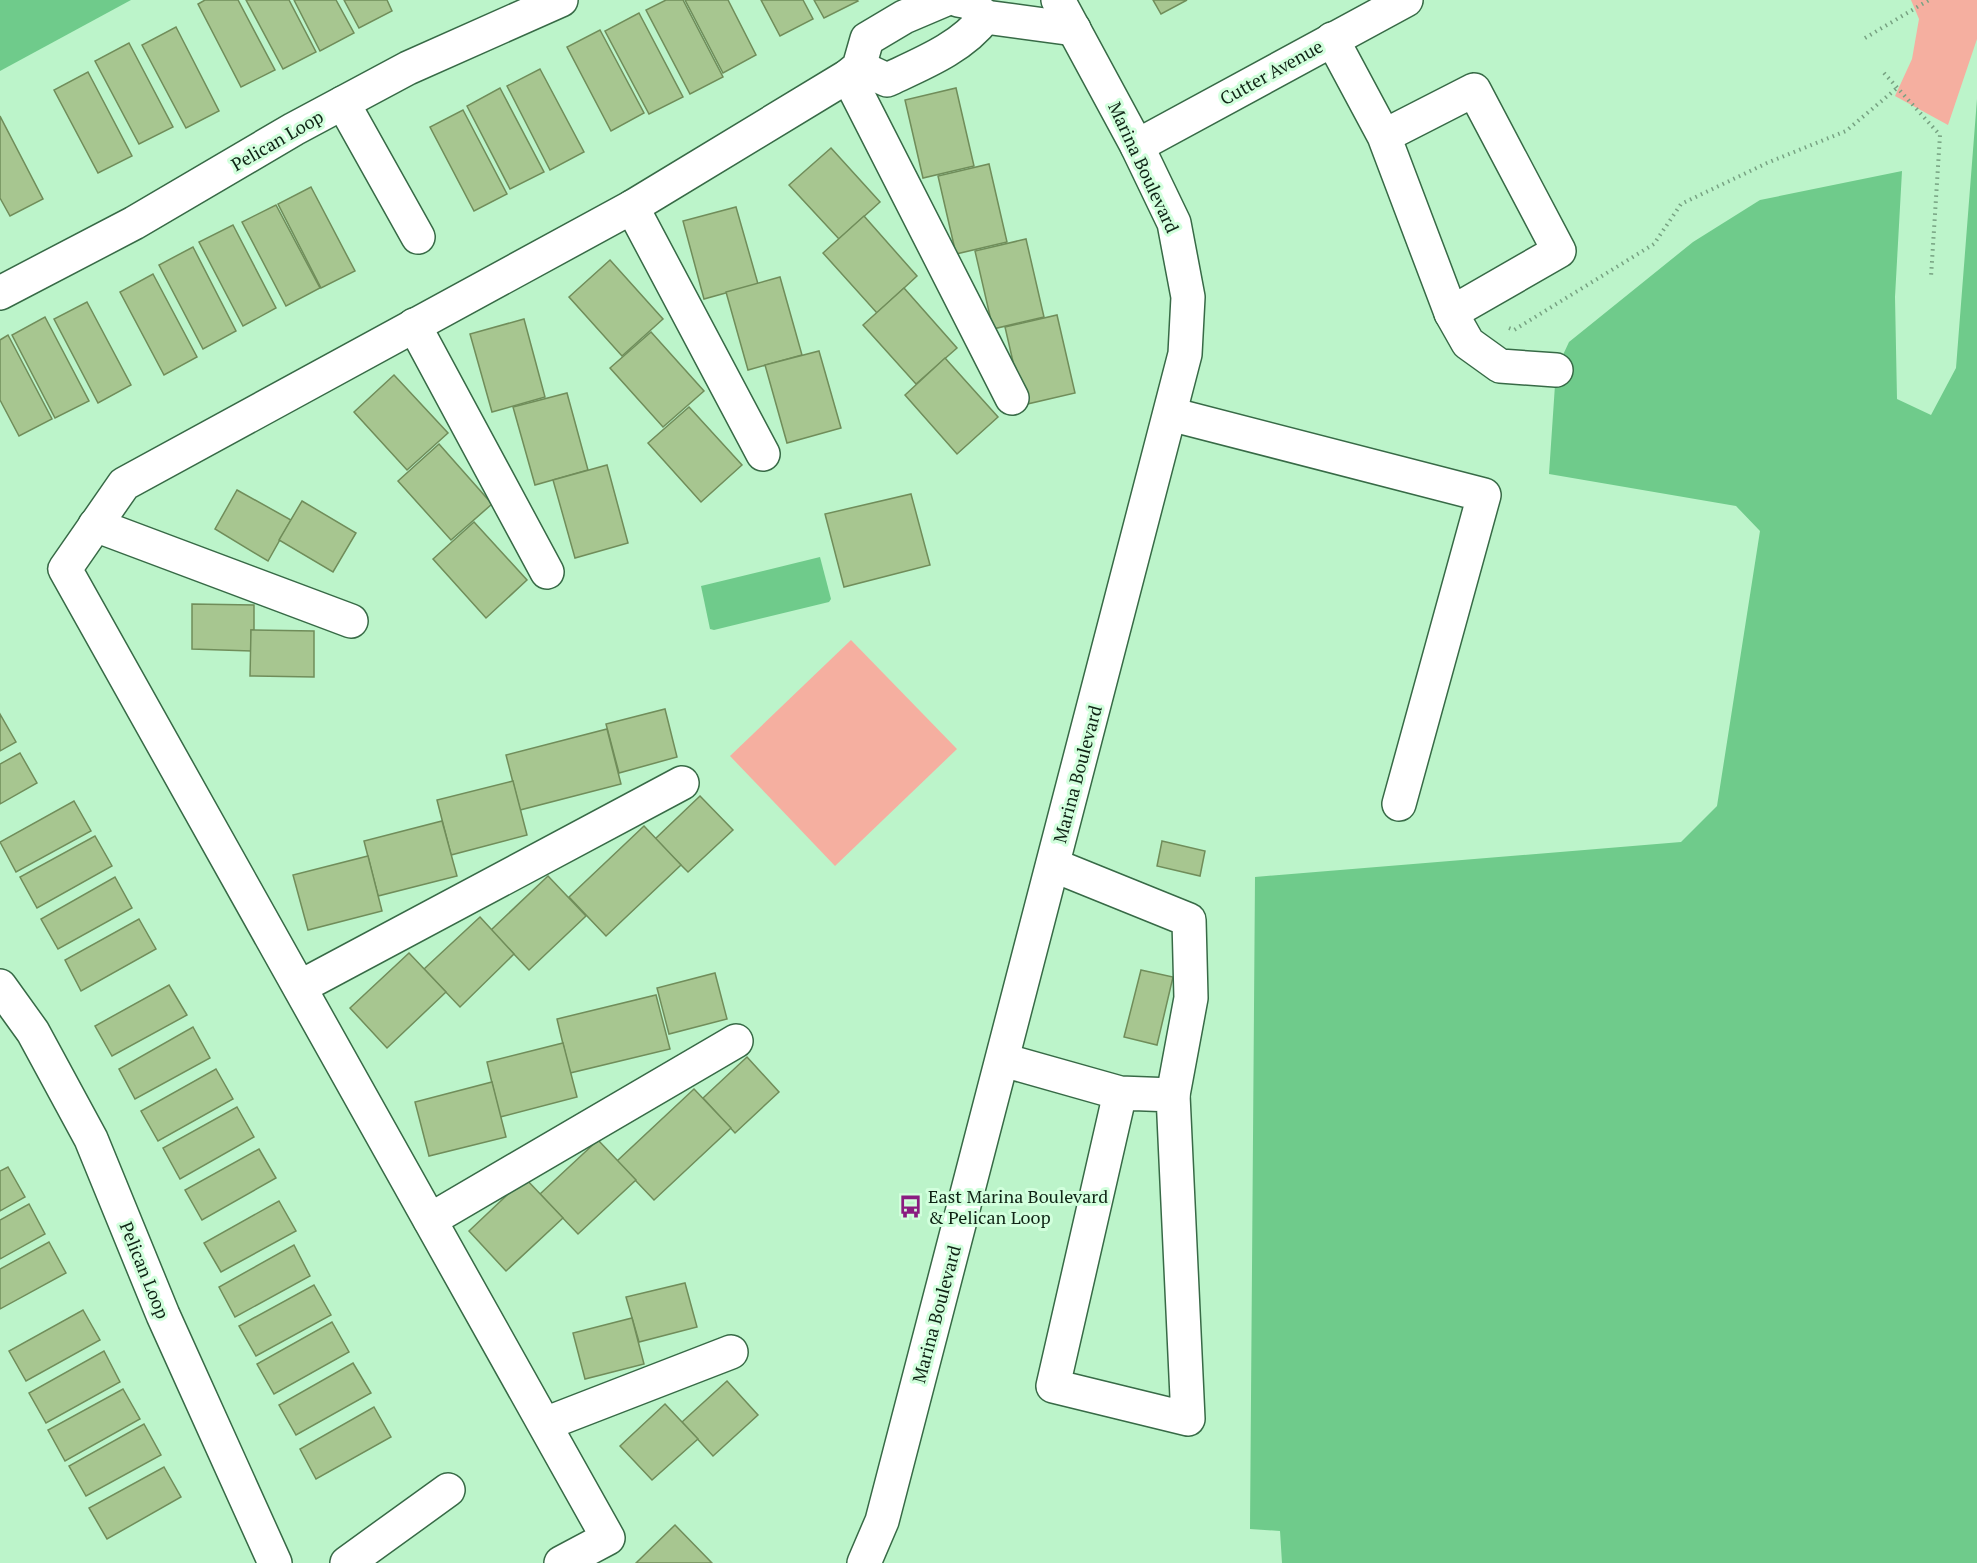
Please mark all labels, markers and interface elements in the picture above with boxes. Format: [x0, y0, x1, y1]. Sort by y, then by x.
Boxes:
street label: Cutter Avenue [1215, 34, 1327, 110]
street label: Marina Boulevard [1103, 98, 1185, 236]
street label: Pelican Loop [227, 104, 327, 176]
street label: Marina Boulevard [1047, 702, 1107, 846]
place label: East Marina Boulevard & Pelican Loop [928, 1184, 1108, 1229]
bus stop icon: East Marina Boulevard & Pelican Loop [897, 1193, 923, 1219]
street label: Pelican Loop [115, 1218, 175, 1322]
street label: Marina Boulevard [906, 1242, 966, 1386]

